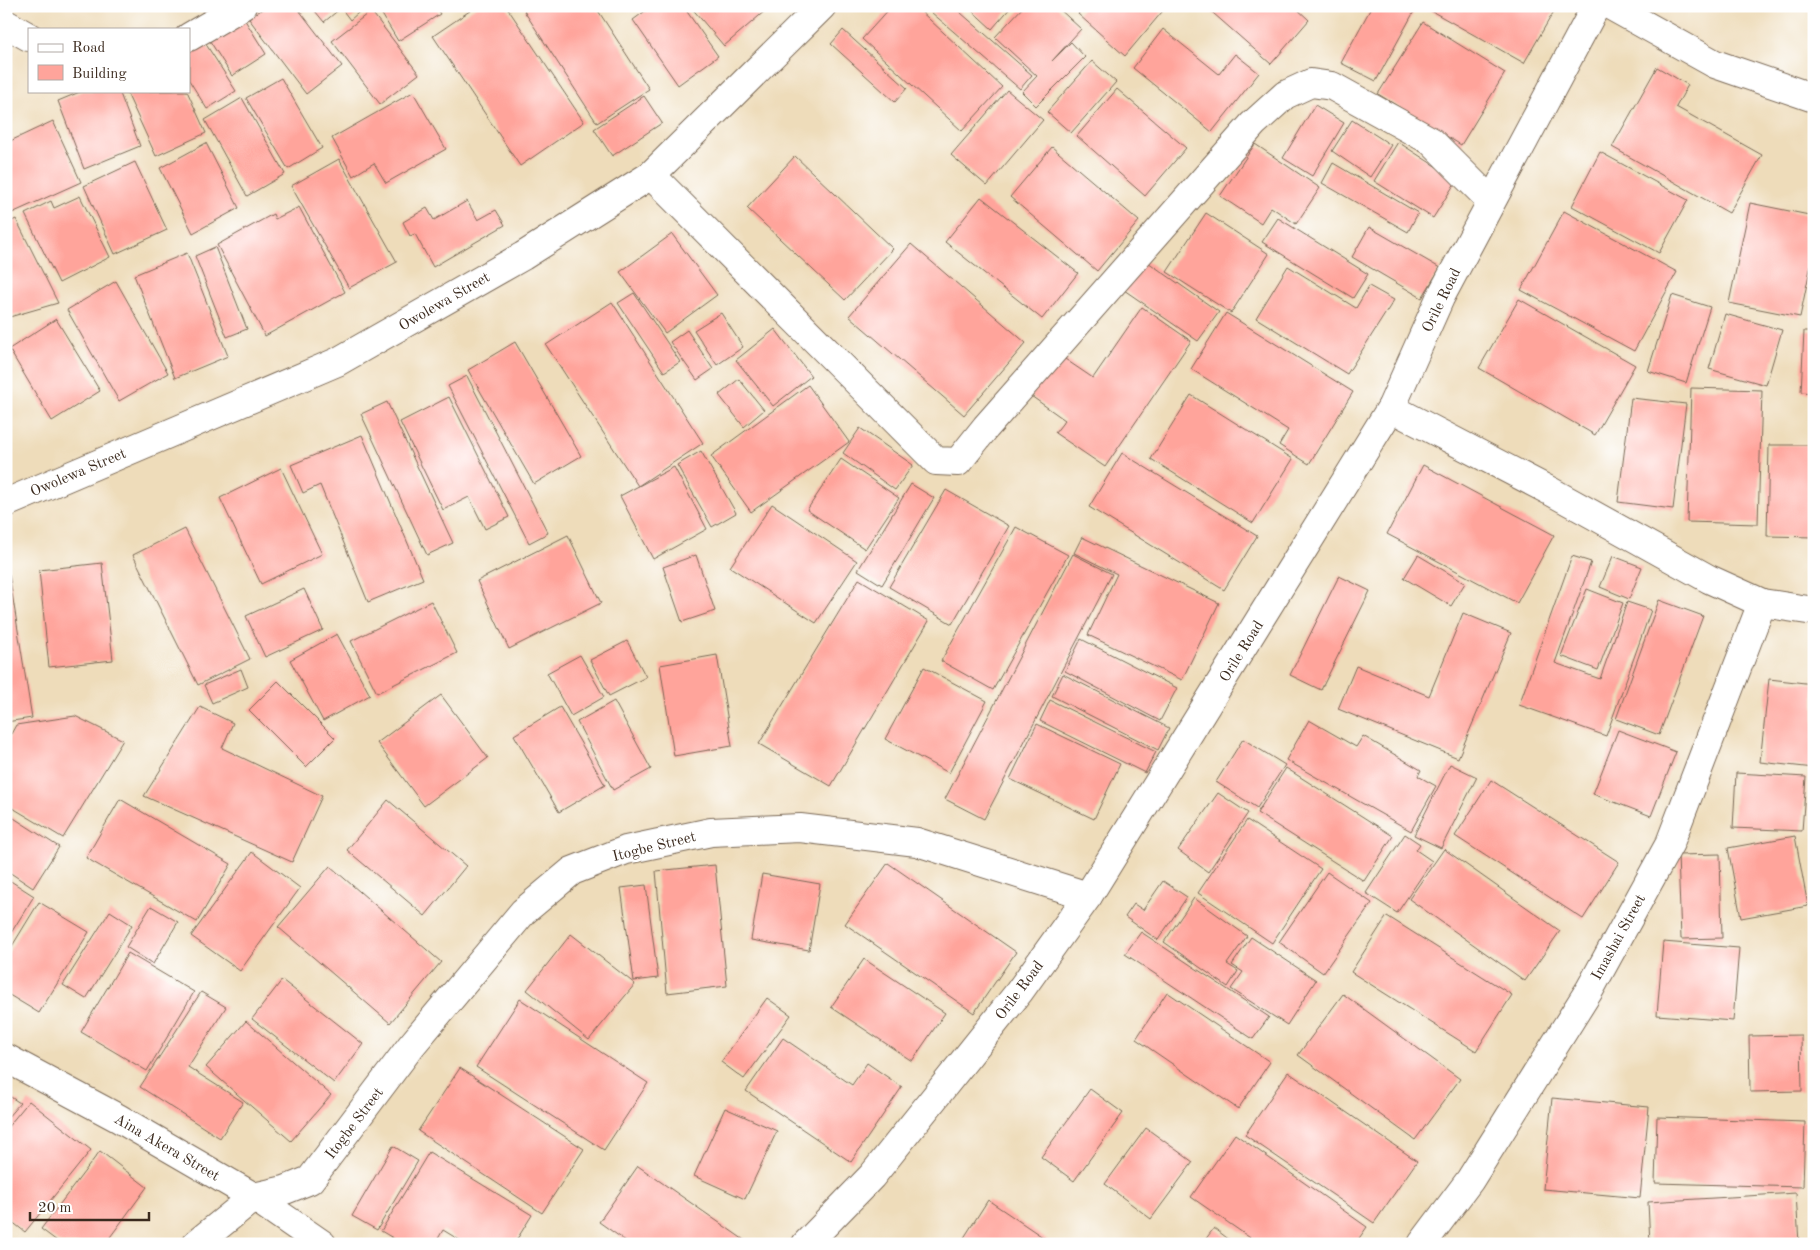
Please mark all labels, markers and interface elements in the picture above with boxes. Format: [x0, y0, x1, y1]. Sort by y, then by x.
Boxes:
legend [28, 28, 190, 92]
text: Road [72, 41, 106, 56]
text: Building [72, 67, 127, 82]
street label: Orile Road [1420, 266, 1464, 335]
street label: Owolewa Street [397, 270, 493, 334]
street label: Owolewa Street [29, 446, 129, 500]
street label: Orile Road [1218, 618, 1267, 685]
street label: Itogbe Street [611, 830, 698, 865]
street label: Imashai Street [1590, 892, 1649, 983]
street label: Orile Road [993, 959, 1047, 1023]
street label: Itogbe Street [324, 1085, 387, 1162]
street label: Aina Akera Street [111, 1112, 221, 1185]
scale bar [30, 1190, 149, 1222]
text: 20 m [38, 1201, 72, 1216]

